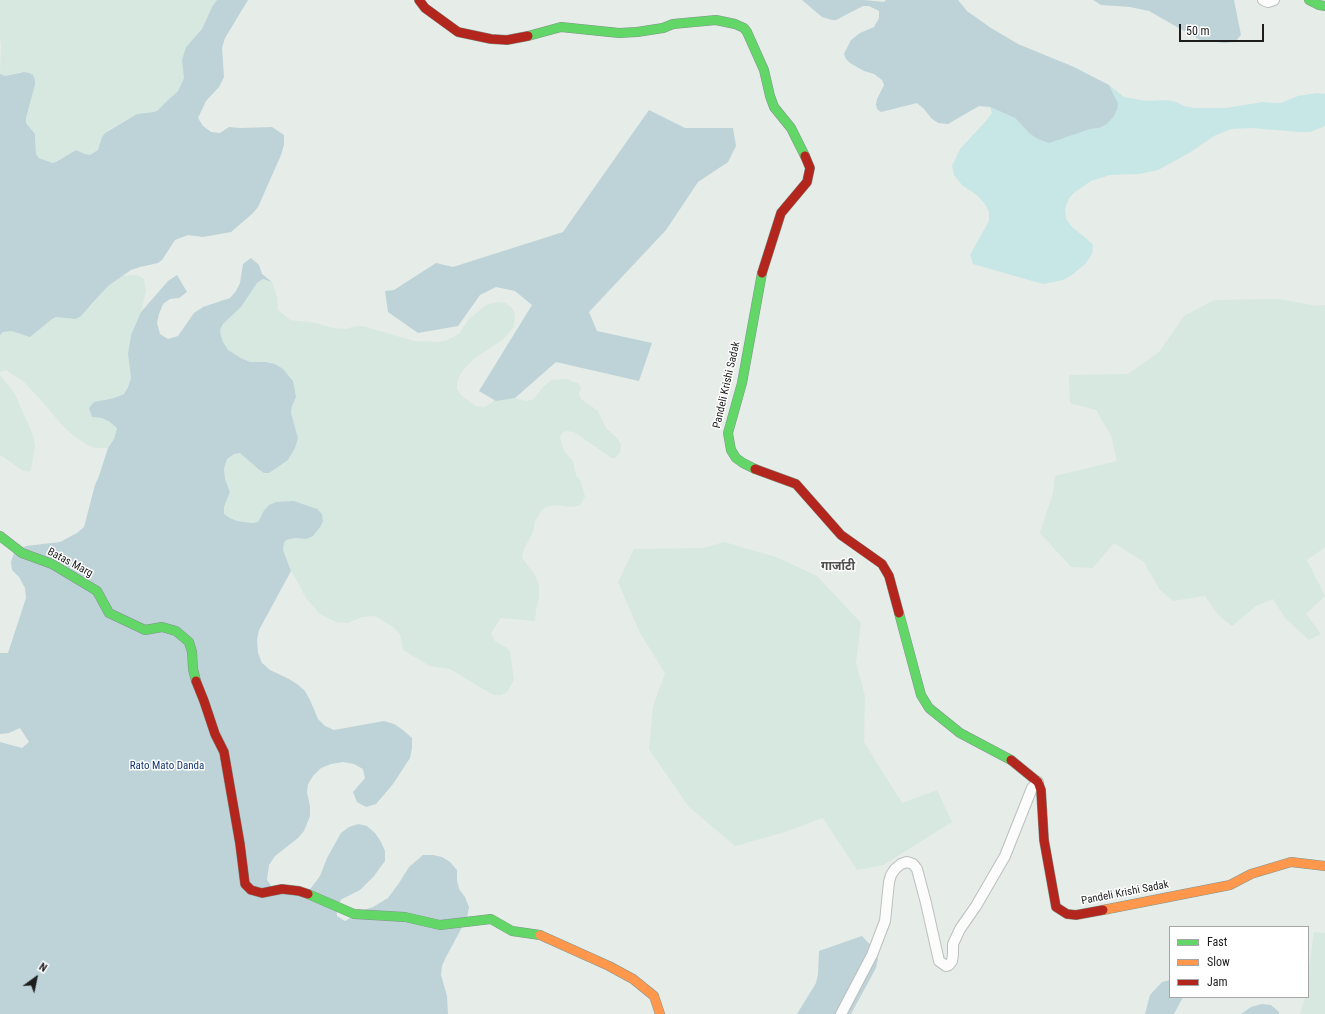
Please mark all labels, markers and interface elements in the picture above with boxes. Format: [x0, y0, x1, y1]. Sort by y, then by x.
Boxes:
scale bar [1181, 16, 1266, 42]
text: 50 m [1186, 24, 1210, 38]
street label: Pandeli Krishi Sadak [711, 340, 743, 430]
street label: Batas Marg [45, 546, 95, 580]
district label: गार्जाटी [821, 560, 855, 574]
park label: Rato Mato Danda [130, 759, 204, 773]
street label: Pandeli Krishi Sadak [1080, 878, 1170, 908]
legend [1169, 926, 1309, 998]
text: Fast [1207, 935, 1227, 949]
text: Slow [1207, 955, 1230, 969]
north arrow [16, 958, 56, 998]
text: N [36, 960, 49, 975]
text: Jam [1207, 975, 1228, 989]

